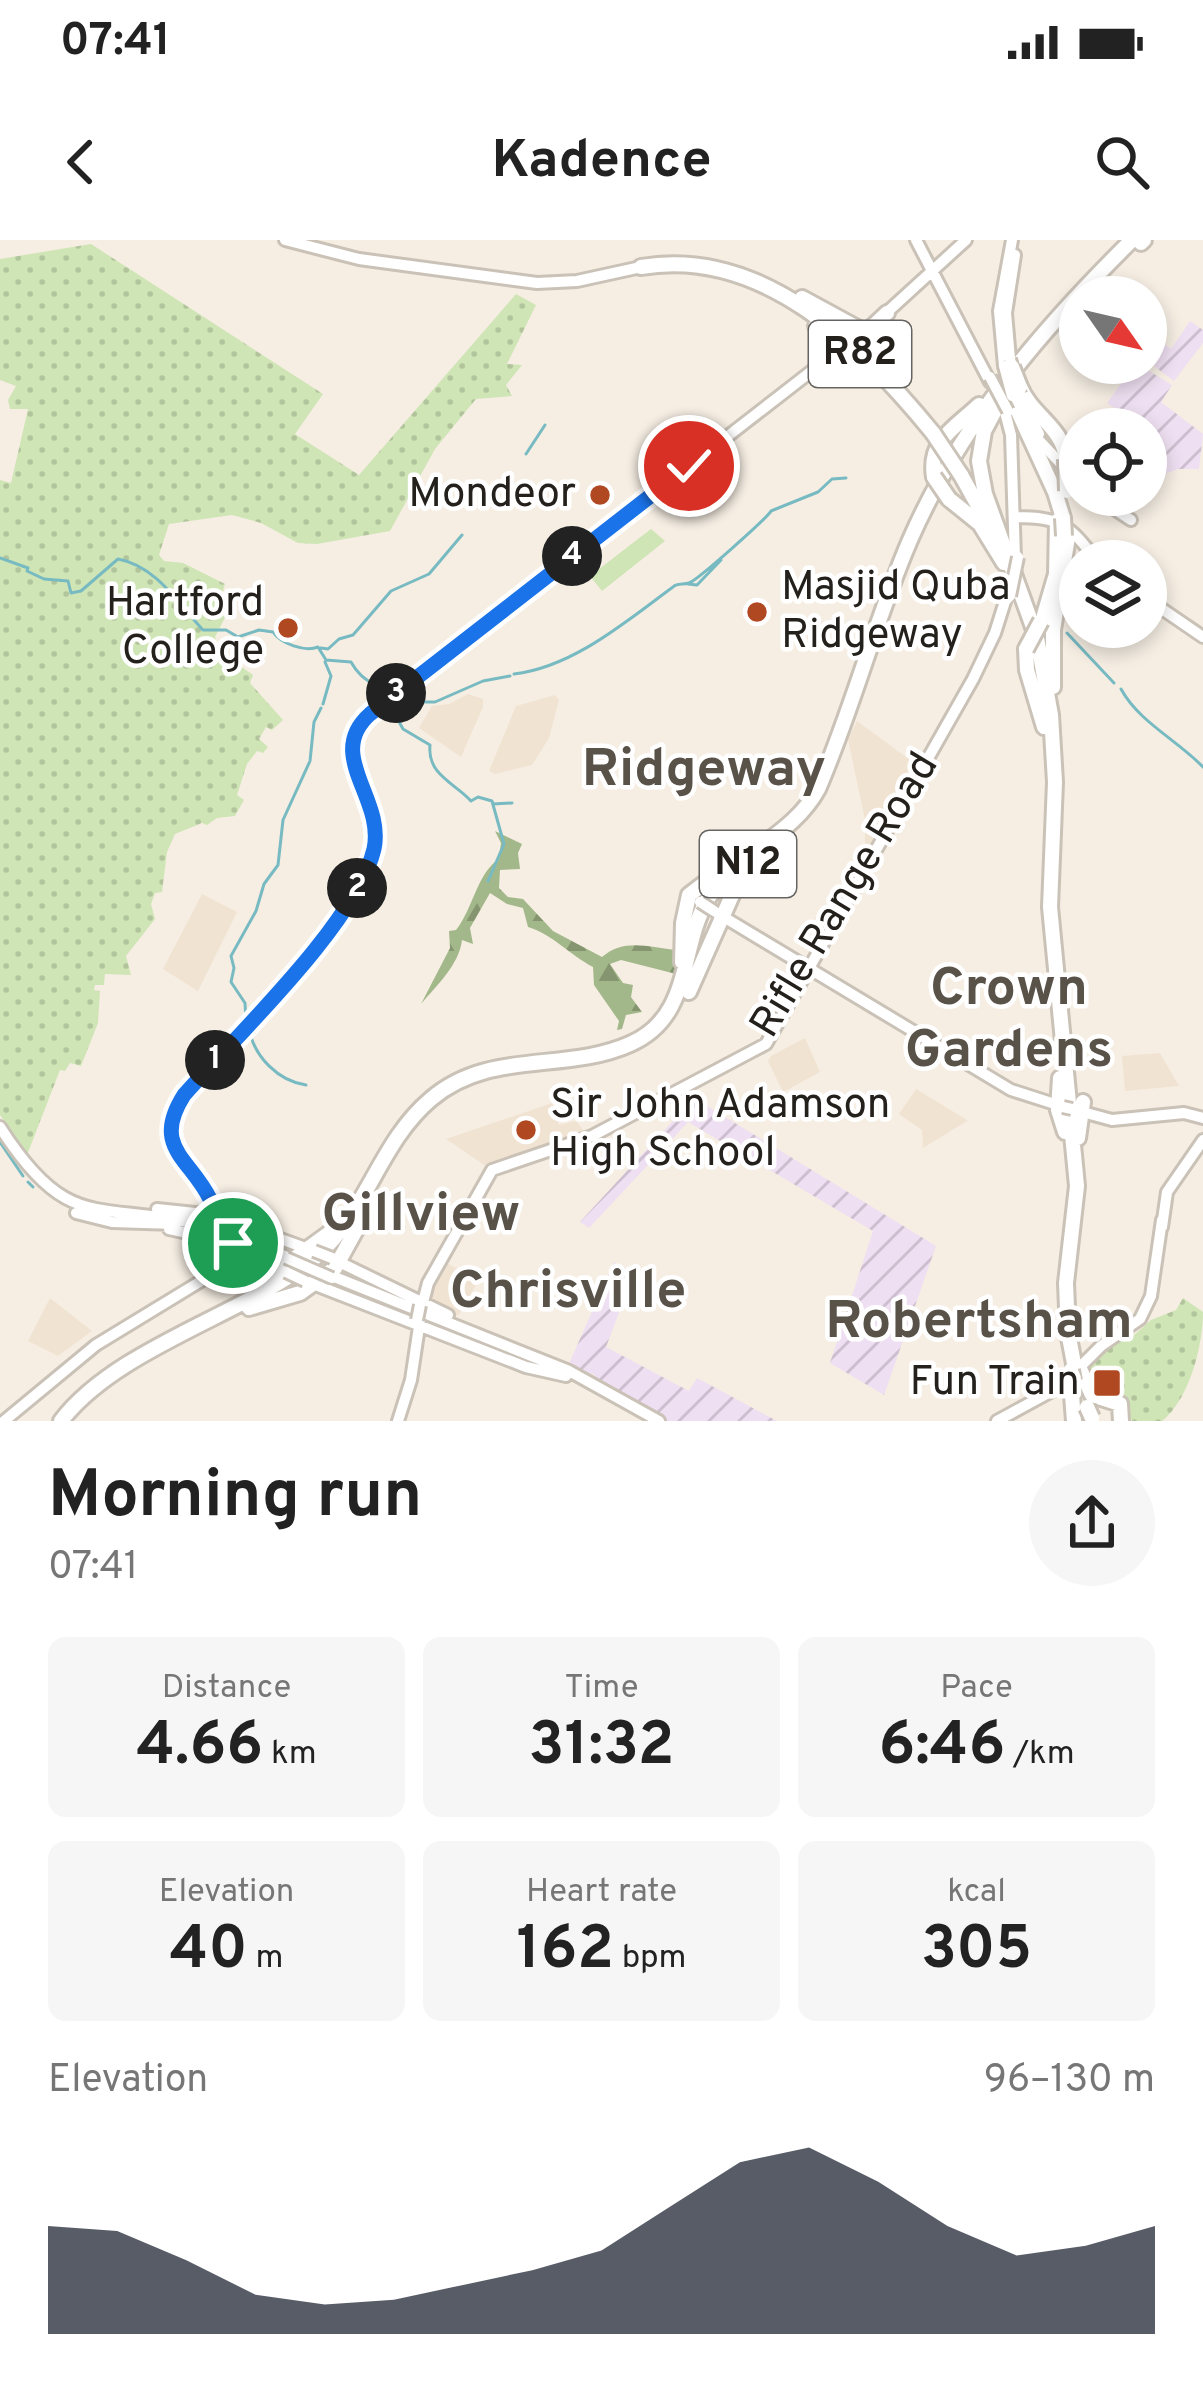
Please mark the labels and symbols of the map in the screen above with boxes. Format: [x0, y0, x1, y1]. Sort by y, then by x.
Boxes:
north arrow [1059, 276, 1167, 384]
road number: R82 [809, 321, 911, 387]
pin [638, 415, 740, 517]
place label: Mondeor [408, 469, 576, 522]
marker: Mondeor [587, 482, 613, 508]
pin: 4 [542, 526, 602, 586]
place label: Masjid Quba Ridgeway [781, 562, 1011, 663]
place label: Hartford College [106, 578, 264, 679]
marker: Masjid Quba Ridgeway [744, 599, 770, 625]
marker: Hartford College [275, 615, 301, 641]
pin: 3 [366, 663, 426, 723]
district label: Ridgeway [582, 737, 826, 806]
street label: Rifle Range Road [740, 744, 952, 1048]
road number: N12 [700, 831, 796, 897]
pin: 2 [327, 858, 387, 918]
district label: Crown Gardens [905, 956, 1113, 1087]
pin: 1 [185, 1030, 245, 1090]
place label: Sir John Adamson High School [550, 1080, 891, 1181]
marker: Sir John Adamson High School [513, 1117, 539, 1143]
district label: Gillview [321, 1182, 521, 1251]
pin [182, 1192, 284, 1294]
district label: Chrisville [450, 1259, 686, 1328]
district label: Robertsham [825, 1289, 1133, 1358]
place label: Fun Train [909, 1357, 1080, 1410]
marker: Fun Train [1091, 1367, 1123, 1399]

